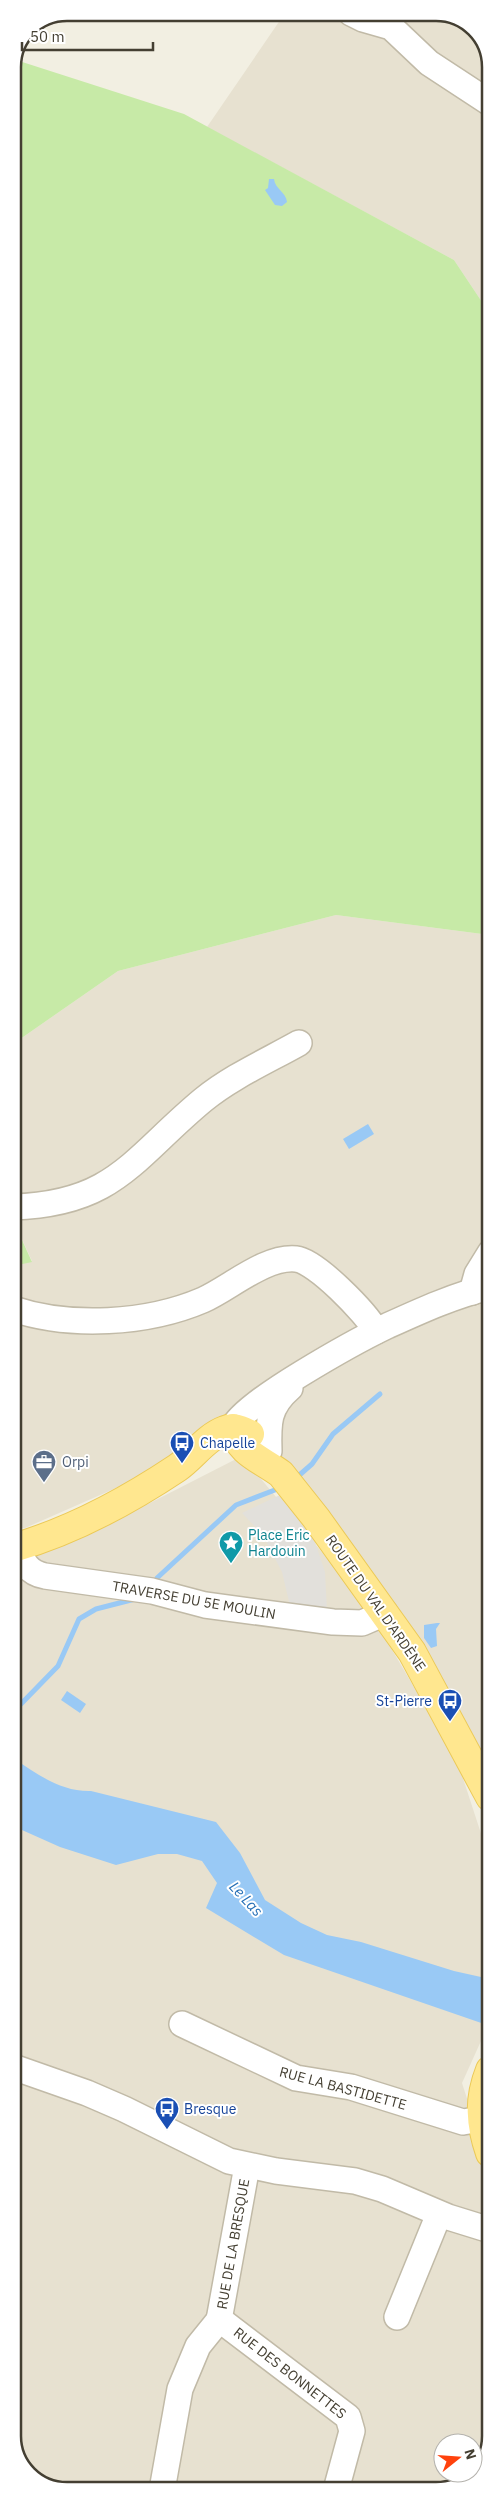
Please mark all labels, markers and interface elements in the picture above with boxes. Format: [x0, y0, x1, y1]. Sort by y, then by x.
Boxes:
scale bar [22, 20, 154, 52]
text: 50 m [30, 27, 65, 46]
bus stop icon: Chapelle [169, 1430, 195, 1464]
place label: Chapelle [200, 1434, 255, 1452]
office icon: Orpi [31, 1449, 57, 1483]
place label: Orpi [62, 1453, 89, 1471]
place label: Place Eric Hardouin [248, 1526, 310, 1560]
place icon: Place Eric Hardouin [218, 1530, 244, 1564]
street label: ROUTE DU VAL D'ARDÈNE [322, 1531, 431, 1675]
street label: TRAVERSE DU 5E MOULIN [111, 1577, 277, 1623]
bus stop icon: St-Pierre [437, 1688, 463, 1722]
place label: St-Pierre [376, 1692, 432, 1710]
water label: Le Las [225, 1877, 267, 1920]
street label: RUE LA BASTIDETTE [277, 2062, 409, 2114]
bus stop icon: Bresque [154, 2096, 180, 2130]
place label: Bresque [184, 2100, 237, 2118]
street label: RUE DE LA BRESQUE [213, 2177, 253, 2311]
street label: RUE DES BONNETTES [230, 2323, 350, 2423]
north arrow [433, 2433, 483, 2483]
text: N [460, 2447, 481, 2462]

